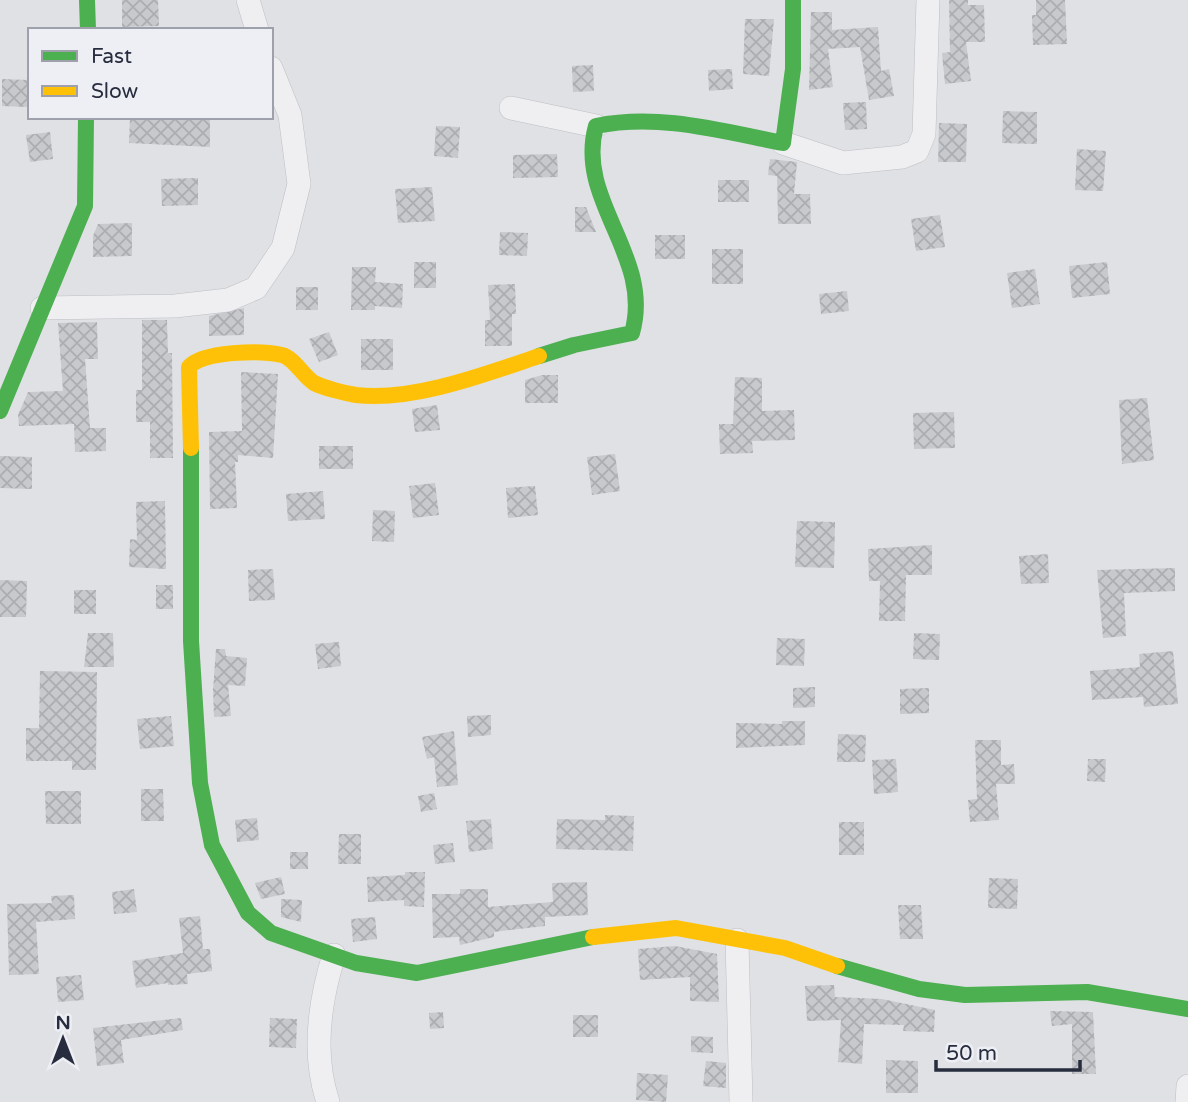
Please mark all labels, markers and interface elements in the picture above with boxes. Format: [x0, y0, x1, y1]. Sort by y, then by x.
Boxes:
legend [28, 28, 273, 119]
text: Fast [91, 44, 132, 69]
text: Slow [91, 79, 139, 104]
north arrow [28, 1004, 98, 1074]
text: N [55, 1012, 71, 1034]
scale bar [936, 1028, 1080, 1072]
text: 50 m [946, 1041, 997, 1066]

